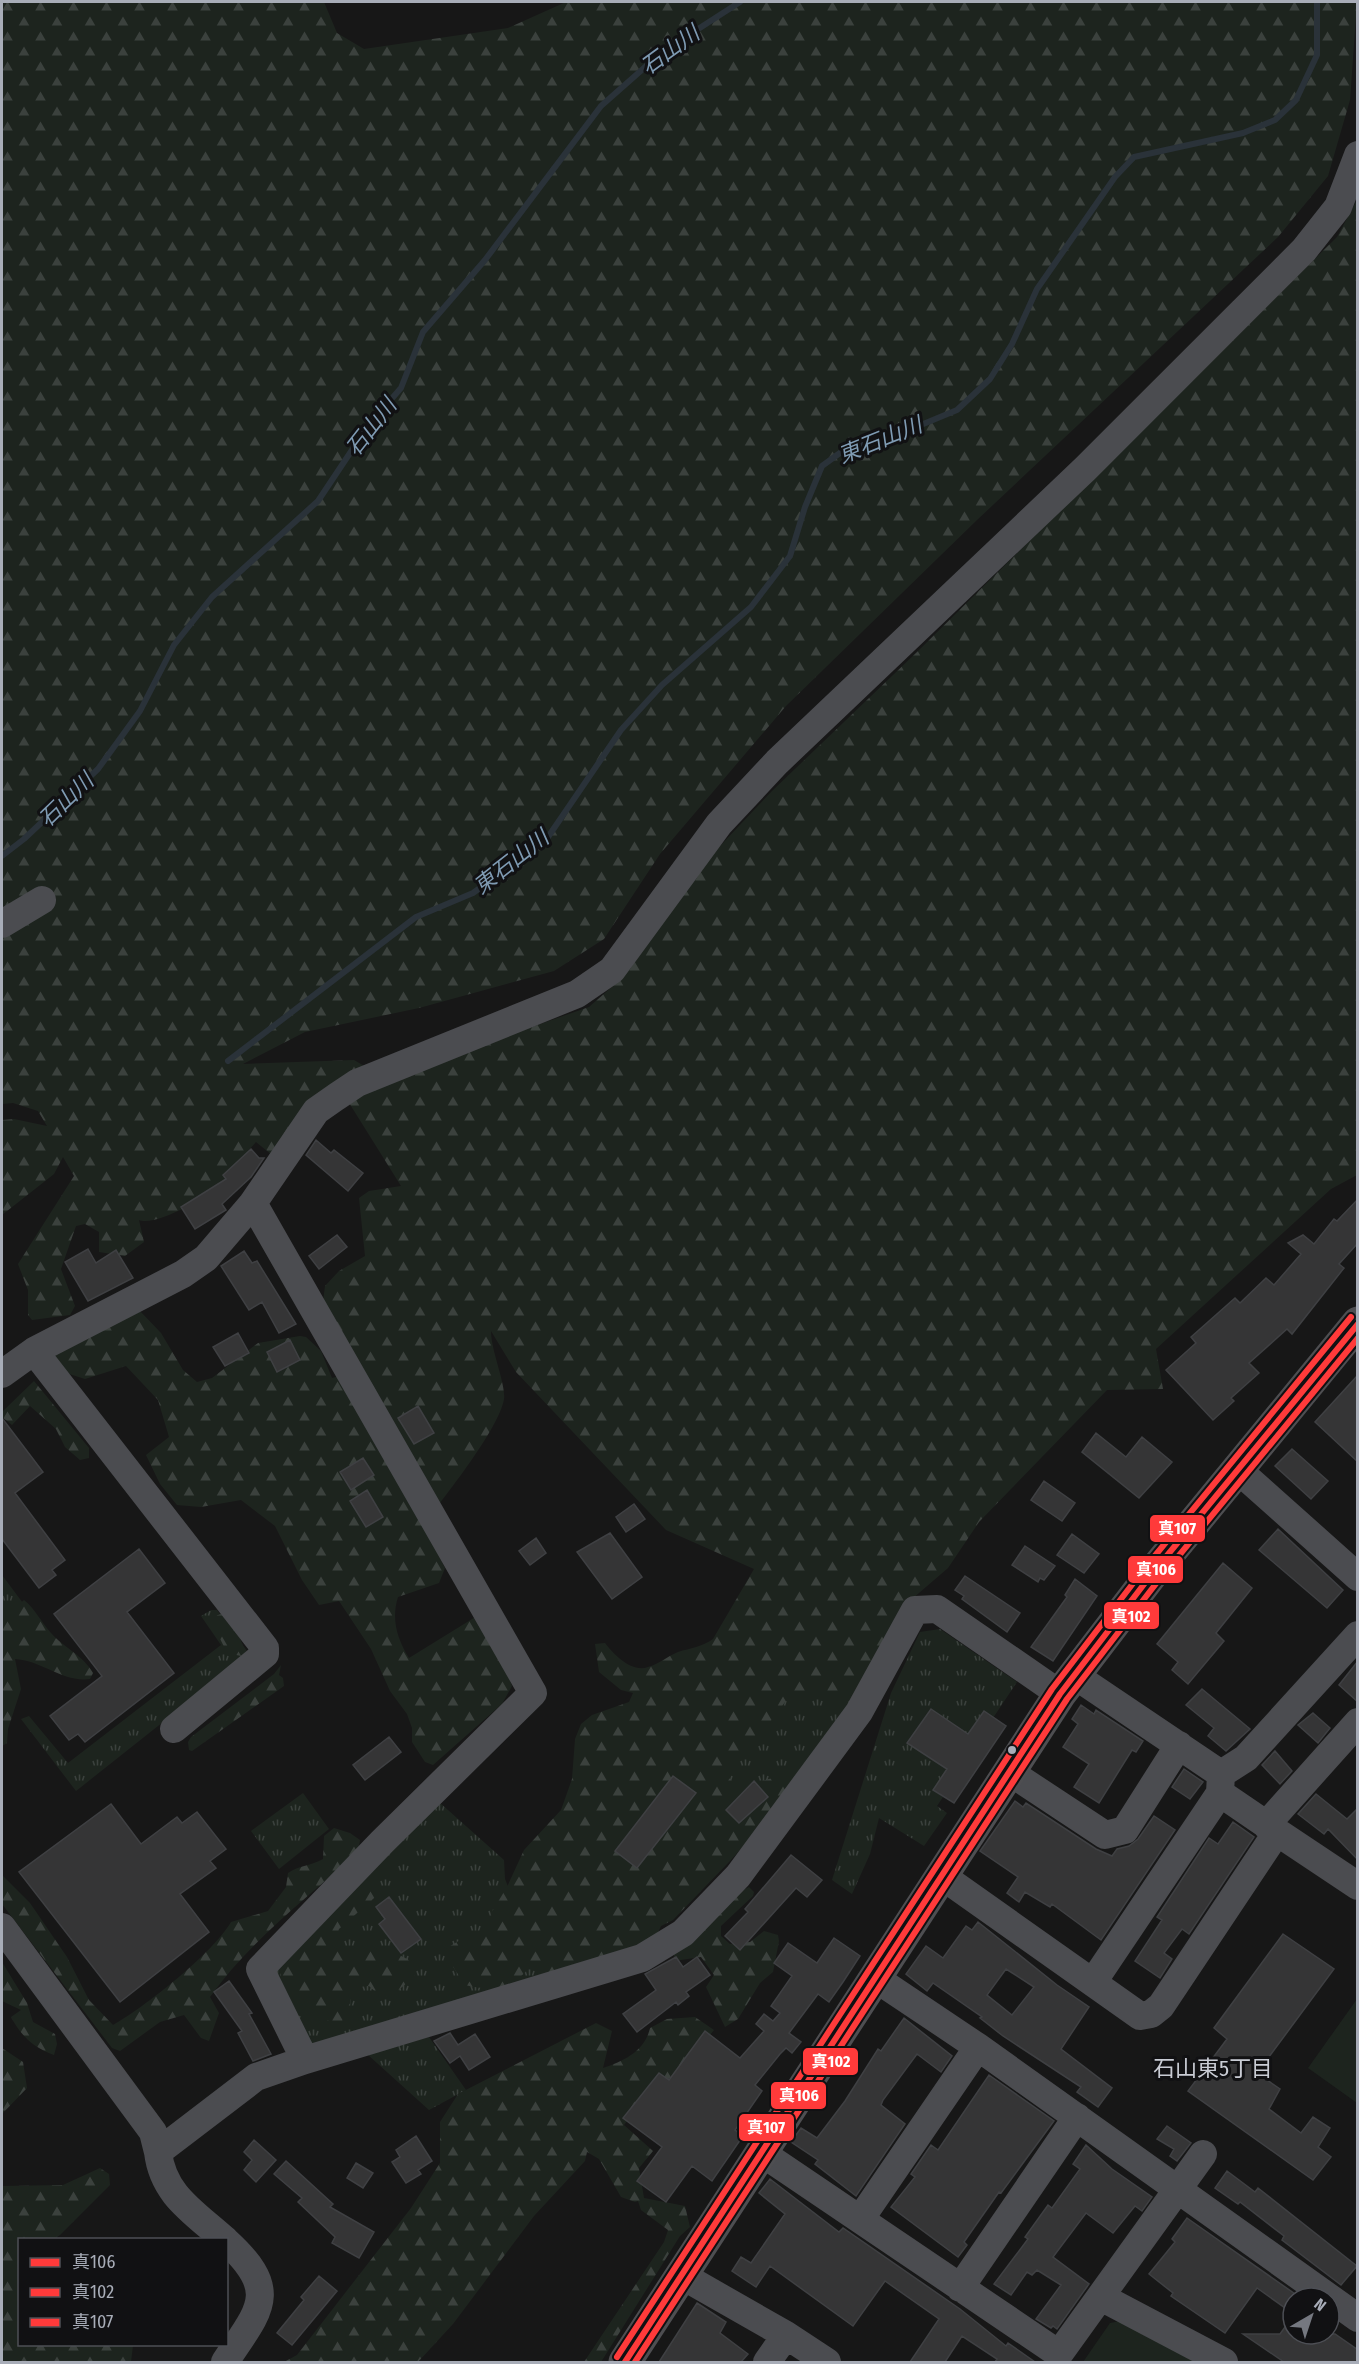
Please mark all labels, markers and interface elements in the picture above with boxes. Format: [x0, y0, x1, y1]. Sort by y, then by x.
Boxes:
water label: 石山川 [635, 19, 706, 80]
water label: 石山川 [340, 391, 403, 461]
water label: 東石山川 [834, 410, 928, 469]
water label: 石山川 [33, 766, 101, 833]
water label: 東石山川 [468, 823, 556, 900]
line badge: 真107 [1149, 1514, 1206, 1543]
text: 真107 [1158, 1519, 1196, 1538]
line badge: 真106 [1127, 1555, 1184, 1584]
text: 真106 [1136, 1560, 1176, 1579]
line badge: 真102 [1103, 1601, 1160, 1630]
text: 真102 [1112, 1607, 1151, 1626]
unlabelled marker [1006, 1744, 1018, 1756]
line badge: 真102 [802, 2047, 859, 2076]
text: 真102 [812, 2052, 851, 2071]
district label: 石山東5丁目 [1153, 2055, 1273, 2082]
line badge: 真106 [770, 2081, 827, 2110]
text: 真106 [779, 2086, 819, 2105]
line badge: 真107 [738, 2113, 795, 2142]
text: 真107 [747, 2118, 785, 2137]
legend [18, 2238, 228, 2346]
text: 真106 [72, 2251, 115, 2273]
text: 真102 [72, 2281, 114, 2303]
north arrow [1281, 2286, 1341, 2346]
text: N [1310, 2294, 1330, 2315]
text: 真107 [72, 2311, 113, 2333]

